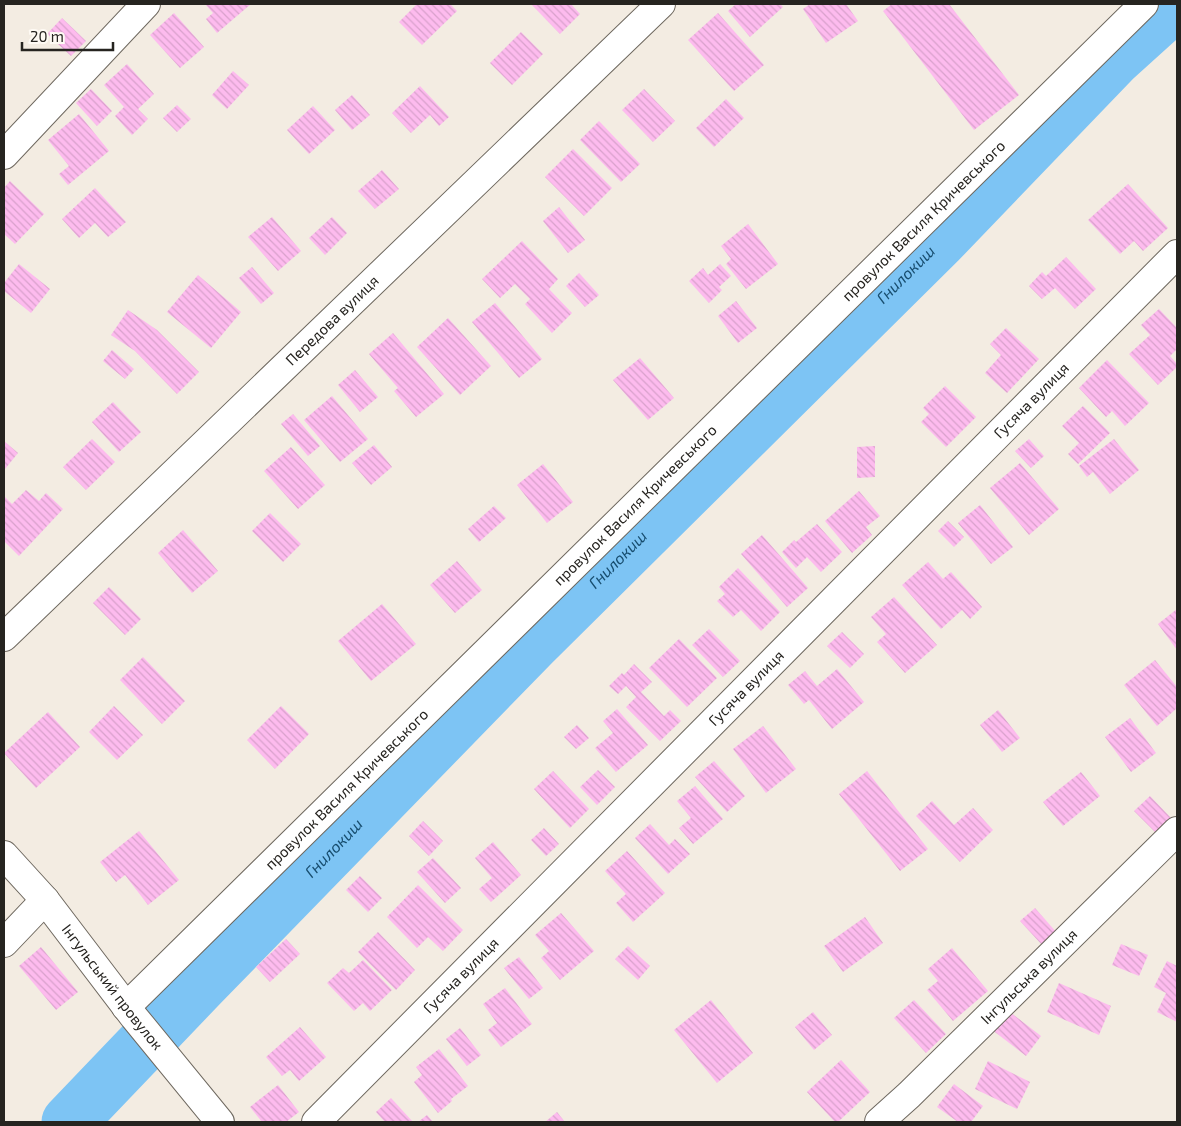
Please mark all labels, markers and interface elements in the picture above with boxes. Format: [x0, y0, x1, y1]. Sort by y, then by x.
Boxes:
scale bar [22, 20, 114, 52]
text: 20 m [30, 27, 64, 45]
street label: провулок Василя Кричевського [838, 136, 1008, 305]
water label: Гнилокиш [872, 241, 938, 307]
street label: Передова вулиця [281, 271, 382, 369]
street label: Гусяча вулиця [989, 358, 1072, 442]
street label: провулок Василя Кричевського [549, 420, 720, 589]
water label: Гнилокиш [584, 526, 650, 592]
street label: Гусяча вулиця [704, 646, 787, 729]
street label: провулок Василя Кричевського [261, 704, 431, 873]
water label: Гнилокиш [300, 814, 366, 881]
street label: Інгульський провулок [59, 920, 167, 1053]
street label: Інгульська вулиця [976, 925, 1080, 1027]
street label: Гусяча вулиця [419, 933, 502, 1017]

